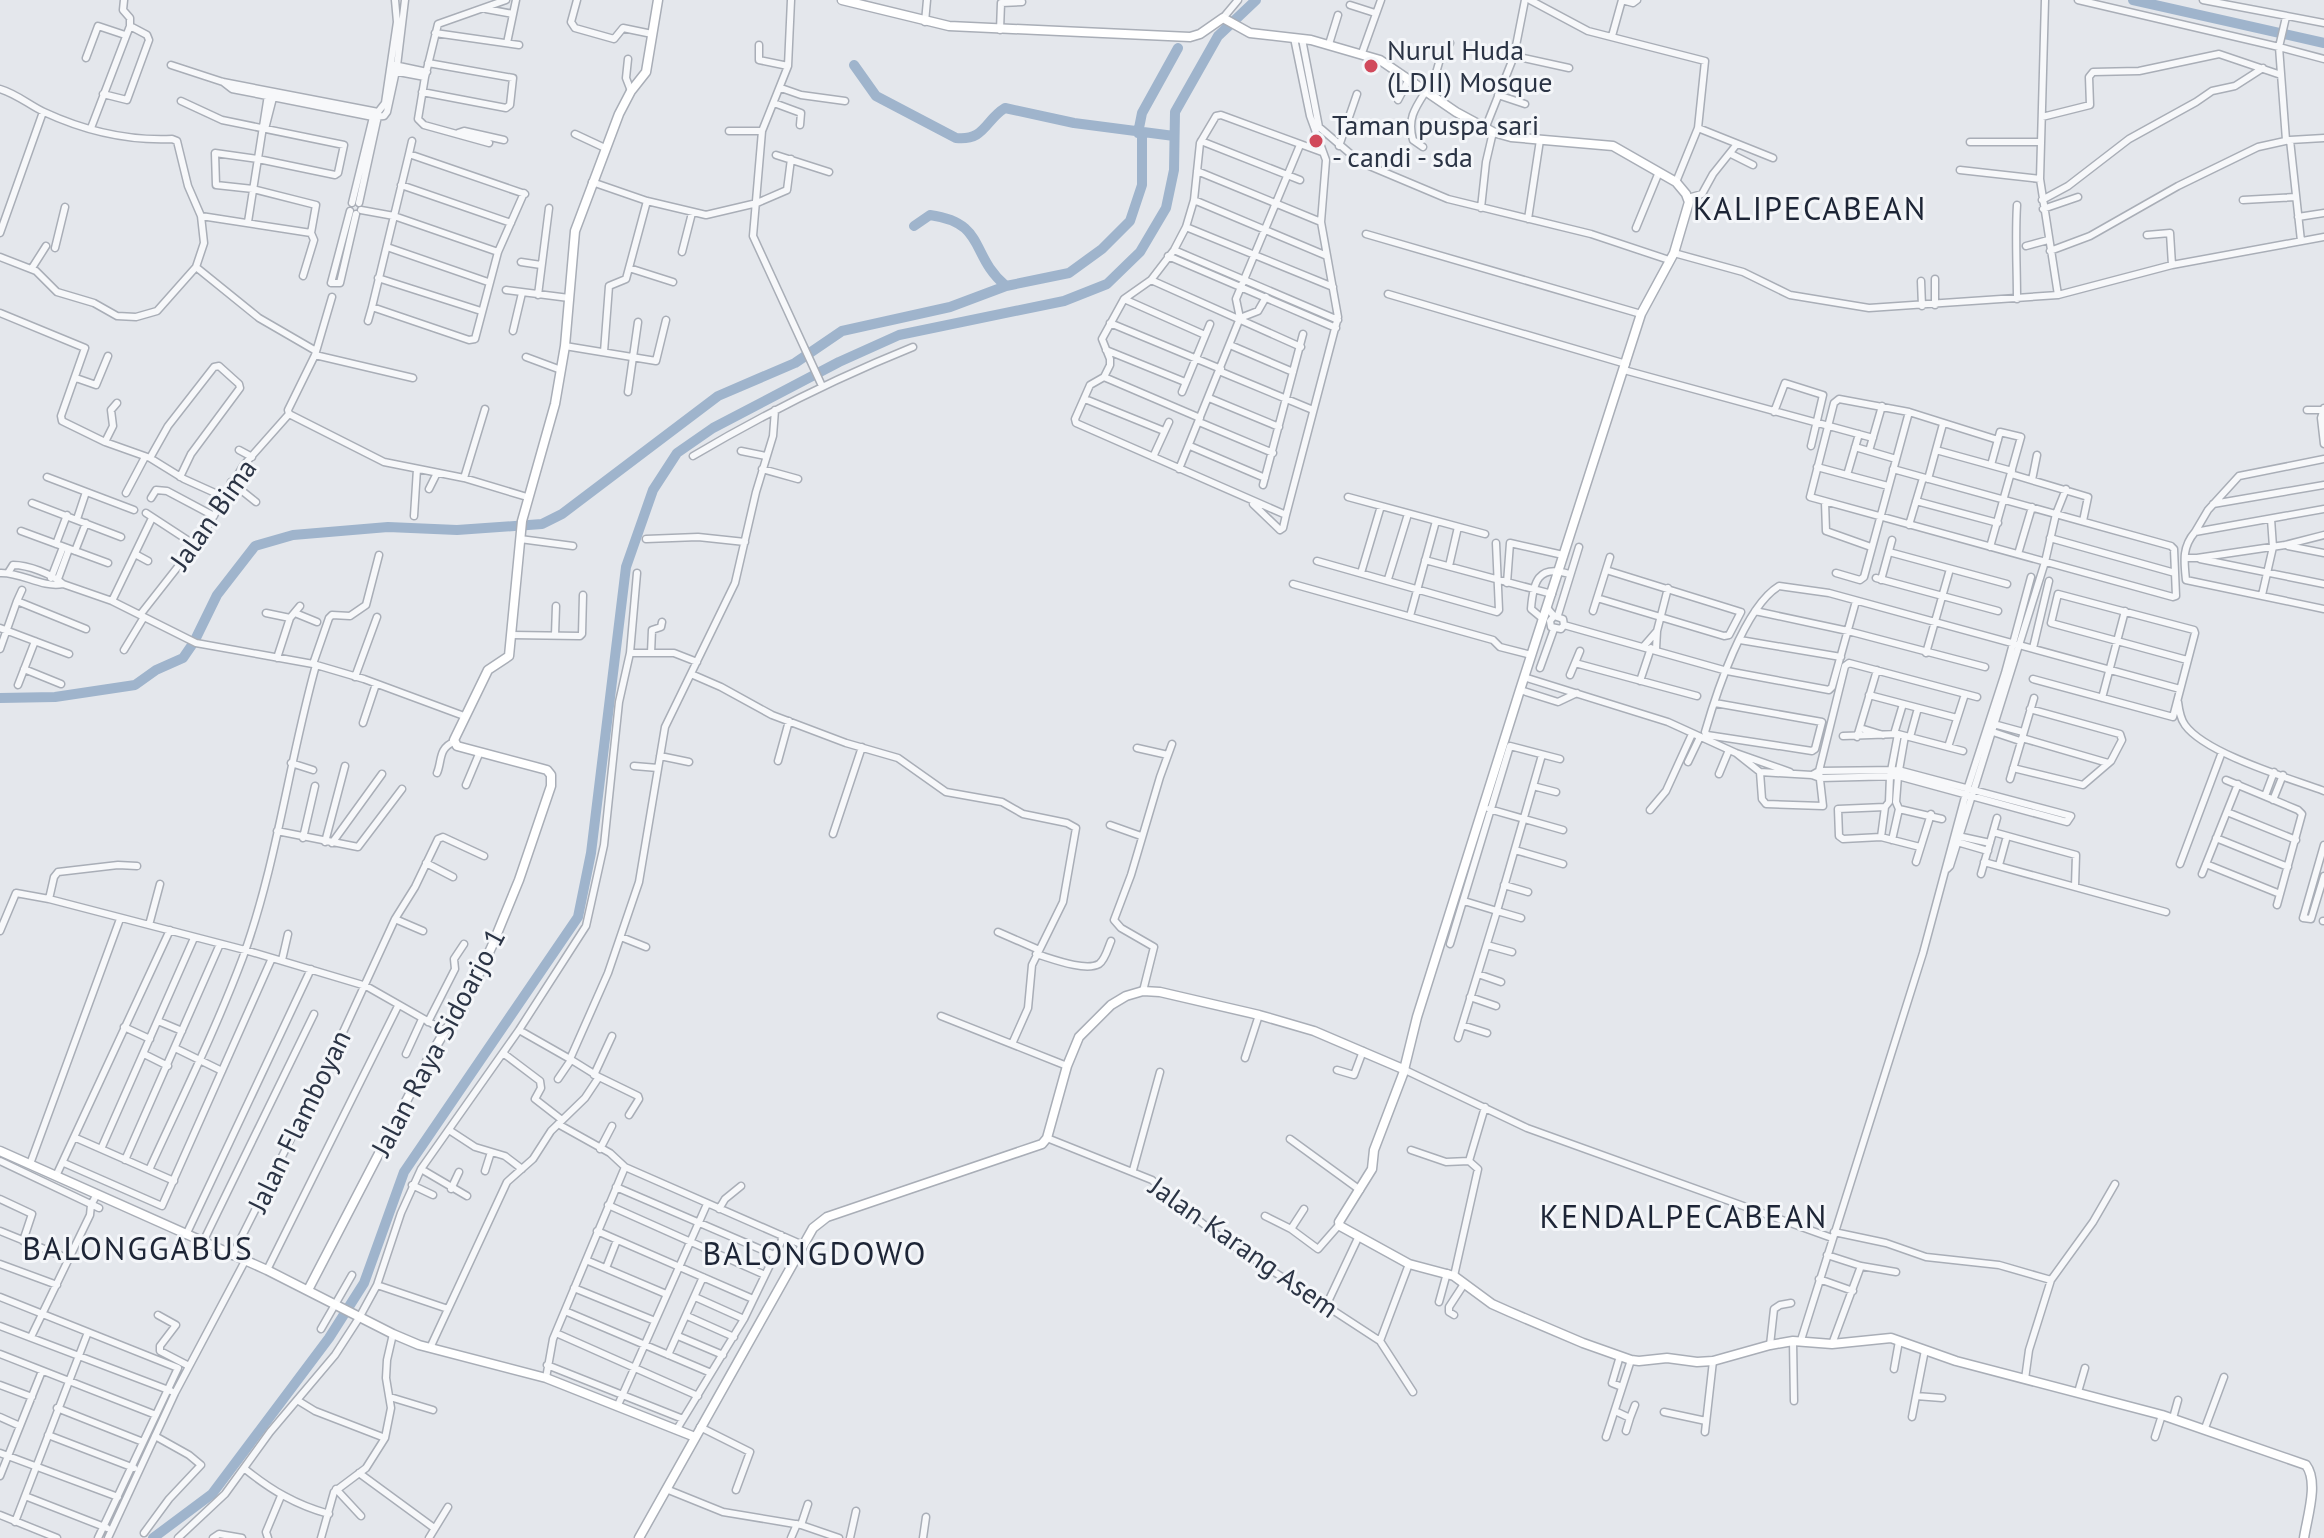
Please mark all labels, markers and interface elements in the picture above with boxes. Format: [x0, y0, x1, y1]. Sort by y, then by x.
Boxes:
place label: Nurul Huda (LDII) Mosque [1387, 31, 1553, 100]
marker: Nurul Huda (LDII) Mosque [1362, 57, 1380, 75]
place label: Taman puspa sari - candi - sda [1332, 106, 1539, 175]
marker: Taman puspa sari - candi - sda [1307, 132, 1325, 150]
district label: KALIPECABEAN [1693, 187, 1927, 229]
street label: Jalan Bima [160, 451, 264, 577]
street label: Jalan Raya Sidoarjo 1 [361, 922, 513, 1163]
street label: Jalan Flamboyan [238, 1024, 359, 1219]
street label: Jalan Karang Asem [1142, 1167, 1346, 1326]
district label: KENDALPECABEAN [1540, 1195, 1828, 1237]
district label: BALONGGABUS [22, 1227, 254, 1269]
district label: BALONGDOWO [703, 1232, 927, 1274]

